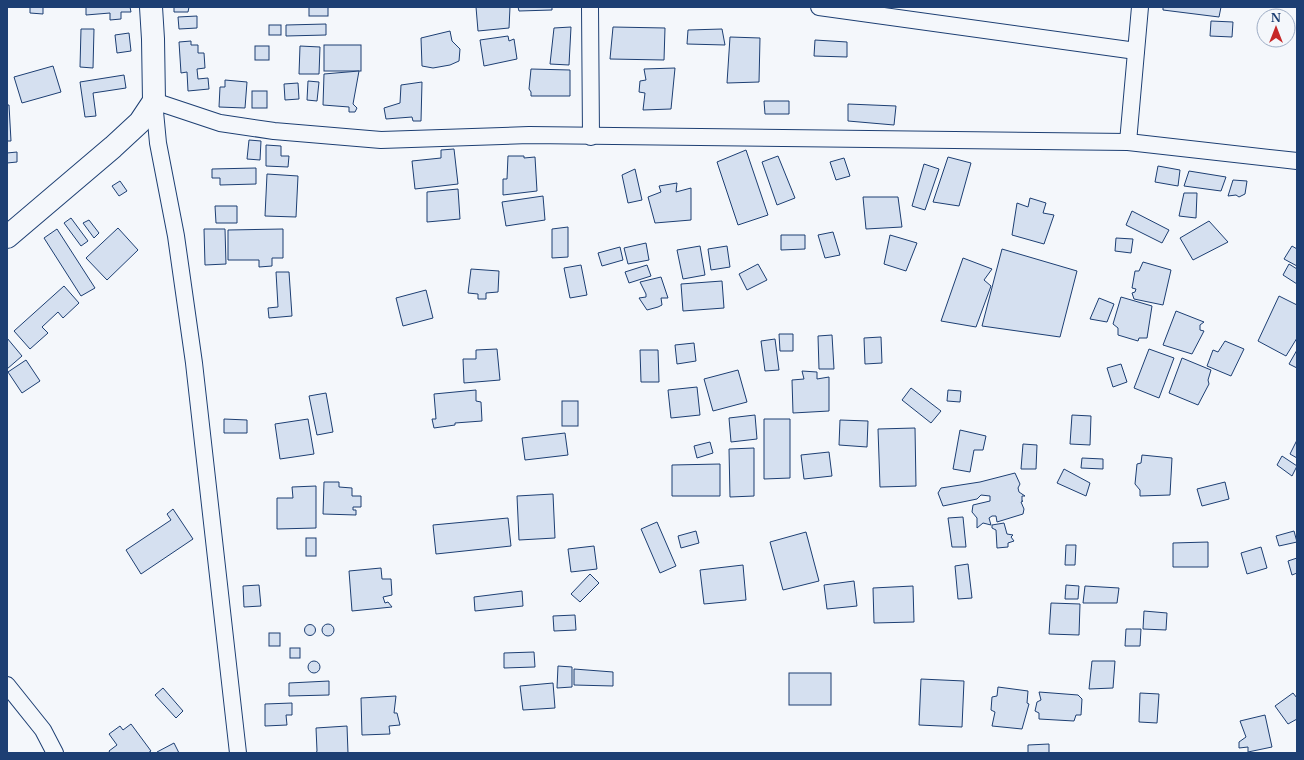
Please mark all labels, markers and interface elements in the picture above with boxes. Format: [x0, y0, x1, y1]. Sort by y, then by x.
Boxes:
north arrow [1256, 8, 1296, 48]
text: N [1271, 11, 1282, 25]

